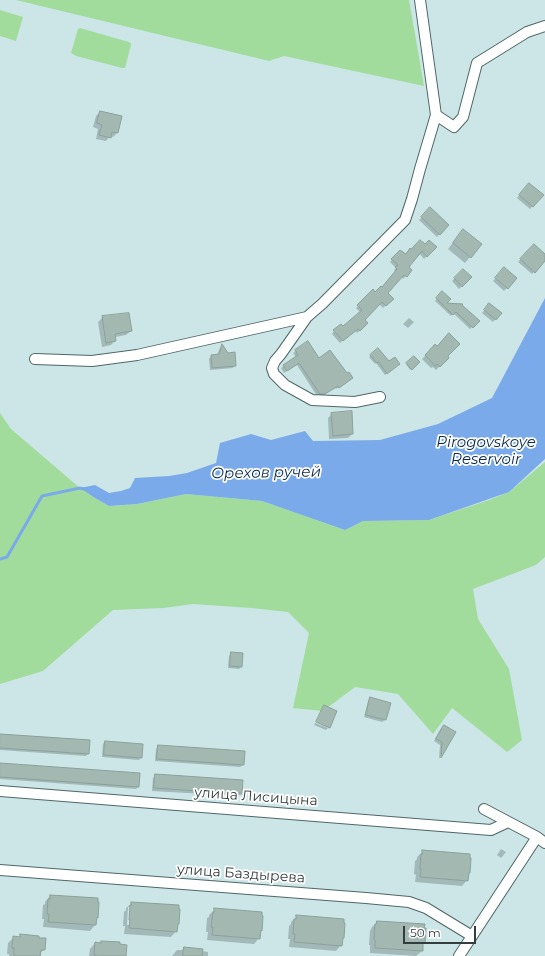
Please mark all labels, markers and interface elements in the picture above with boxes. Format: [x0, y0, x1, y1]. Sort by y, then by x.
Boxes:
water label: Pirogovskoye Reservoir [436, 434, 536, 469]
water label: Орехов ручей [211, 463, 321, 483]
street label: улица Лисицына [194, 784, 318, 810]
street label: улица Баздырева [176, 861, 306, 887]
scale bar [405, 918, 478, 944]
text: 50 m [410, 925, 441, 940]

